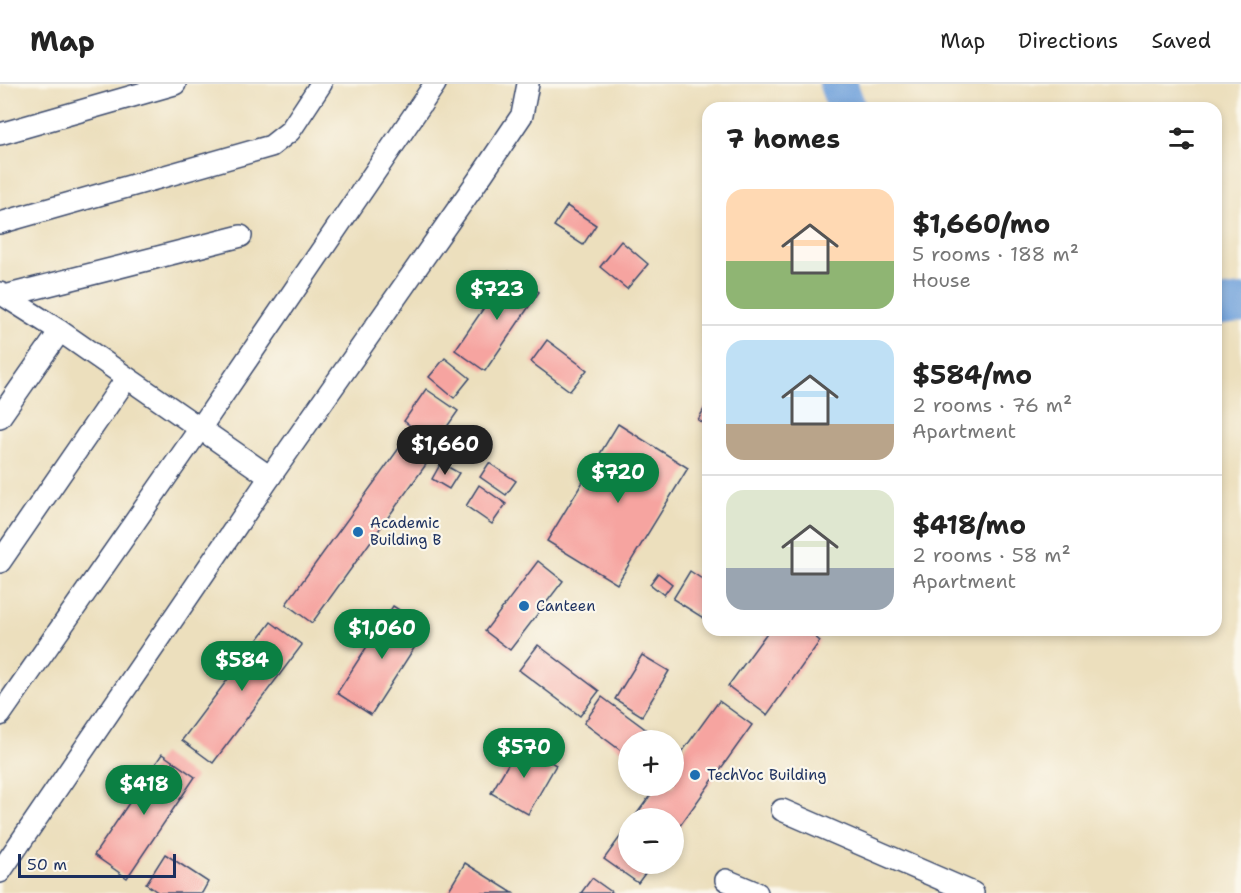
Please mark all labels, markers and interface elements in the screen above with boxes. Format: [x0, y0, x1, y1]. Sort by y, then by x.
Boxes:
text: Map [30, 22, 95, 60]
text: Map [940, 27, 985, 55]
text: Directions [1018, 27, 1118, 55]
text: Saved [1151, 27, 1211, 55]
text: 7 homes [726, 121, 840, 156]
icon: filters [1165, 122, 1198, 155]
text: $1,660/mo [912, 206, 1050, 241]
icon: home [774, 213, 846, 285]
text: 5 rooms · 188 m² [912, 241, 1079, 267]
text: House [912, 267, 971, 293]
pin: $723 [461, 270, 533, 321]
text: $723 [470, 276, 524, 302]
text: $584/mo [912, 357, 1032, 392]
icon: home [774, 364, 846, 436]
text: 2 rooms · 76 m² [912, 392, 1072, 418]
text: Apartment [912, 418, 1016, 444]
pin: $1,660 [396, 425, 494, 476]
text: $1,660 [411, 431, 479, 457]
pin: $720 [582, 453, 654, 504]
text: $720 [591, 459, 645, 485]
text: $418/mo [912, 507, 1026, 542]
place label: Academic Building B [370, 513, 442, 550]
icon: home [774, 514, 846, 586]
marker: Academic Building B [351, 525, 365, 539]
text: 2 rooms · 58 m² [912, 542, 1071, 568]
text: Apartment [912, 568, 1016, 594]
place label: Canteen [536, 596, 595, 616]
marker: Canteen [517, 599, 531, 613]
pin: $1,060 [333, 609, 431, 660]
text: $1,060 [348, 615, 416, 641]
pin: $584 [206, 641, 278, 692]
text: $584 [215, 647, 269, 673]
pin: $570 [488, 728, 560, 779]
map controls [618, 730, 684, 874]
button: + [618, 730, 684, 796]
text: $570 [497, 734, 551, 760]
pin: $418 [108, 765, 180, 816]
place label: TechVoc Building [707, 765, 826, 785]
marker: TechVoc Building [688, 768, 702, 782]
text: $418 [119, 771, 169, 797]
button: − [618, 808, 684, 874]
scale bar [18, 851, 176, 878]
text: 50 m [27, 854, 67, 875]

